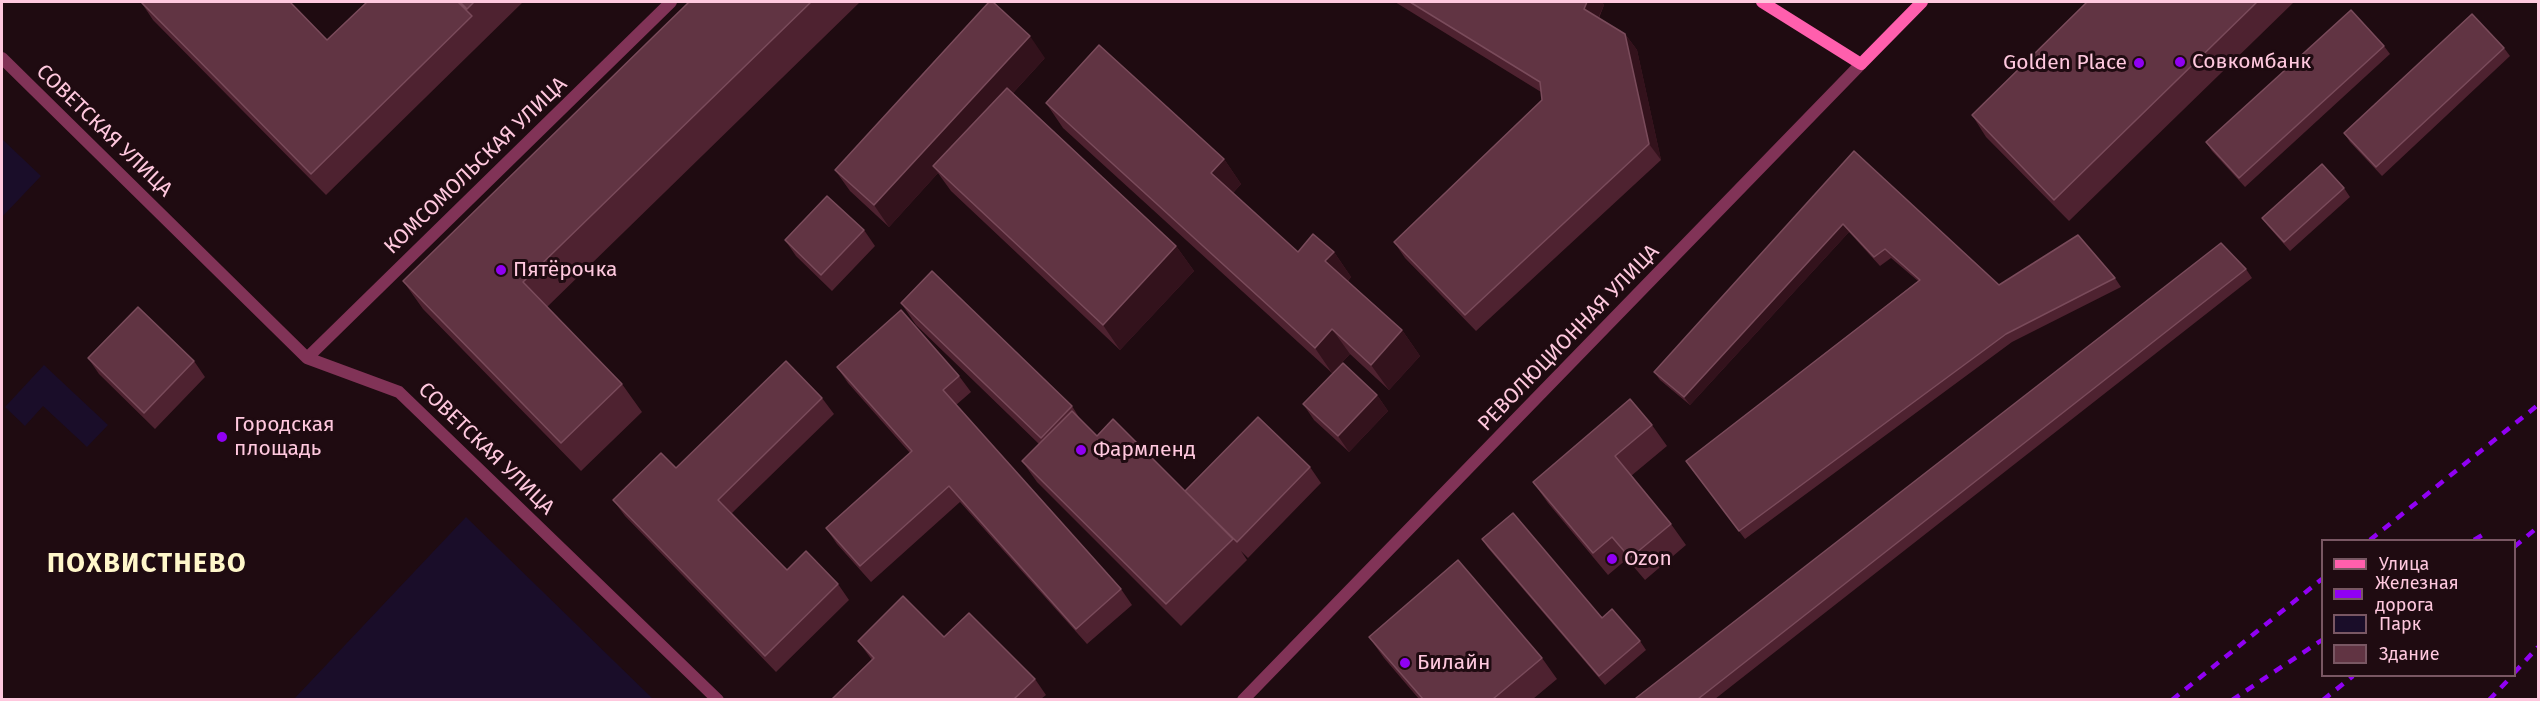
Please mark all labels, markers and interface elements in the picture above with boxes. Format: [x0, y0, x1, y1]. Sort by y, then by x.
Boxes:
place label: Совкомбанк [2192, 49, 2311, 75]
place label: Golden Place [2003, 50, 2127, 76]
marker: Совкомбанк [2173, 55, 2187, 69]
marker: Golden Place [2132, 56, 2146, 70]
street label: СОВЕТСКАЯ УЛИЦА [31, 60, 177, 202]
street label: КОМСОМОЛЬСКАЯ УЛИЦА [380, 72, 572, 260]
street label: РЕВОЛЮЦИОННАЯ УЛИЦА [1473, 239, 1665, 437]
place label: Пятёрочка [513, 257, 617, 283]
marker: Пятёрочка [494, 263, 508, 277]
street label: СОВЕТСКАЯ УЛИЦА [413, 378, 559, 520]
place label: Городская площадь [234, 412, 335, 462]
marker: Городская площадь [215, 430, 229, 444]
place label: Фармленд [1093, 437, 1196, 463]
marker: Фармленд [1074, 443, 1088, 457]
legend [2321, 539, 2516, 677]
place label: Ozon [1624, 546, 1672, 572]
district label: ПОХВИСТНЕВО [47, 548, 247, 580]
marker: Ozon [1605, 552, 1619, 566]
text: Улица [2379, 553, 2429, 575]
text: Железная дорога [2375, 572, 2459, 616]
text: Парк [2379, 613, 2421, 635]
text: Здание [2379, 643, 2440, 665]
place label: Билайн [1417, 650, 1490, 676]
marker: Билайн [1398, 656, 1412, 670]

